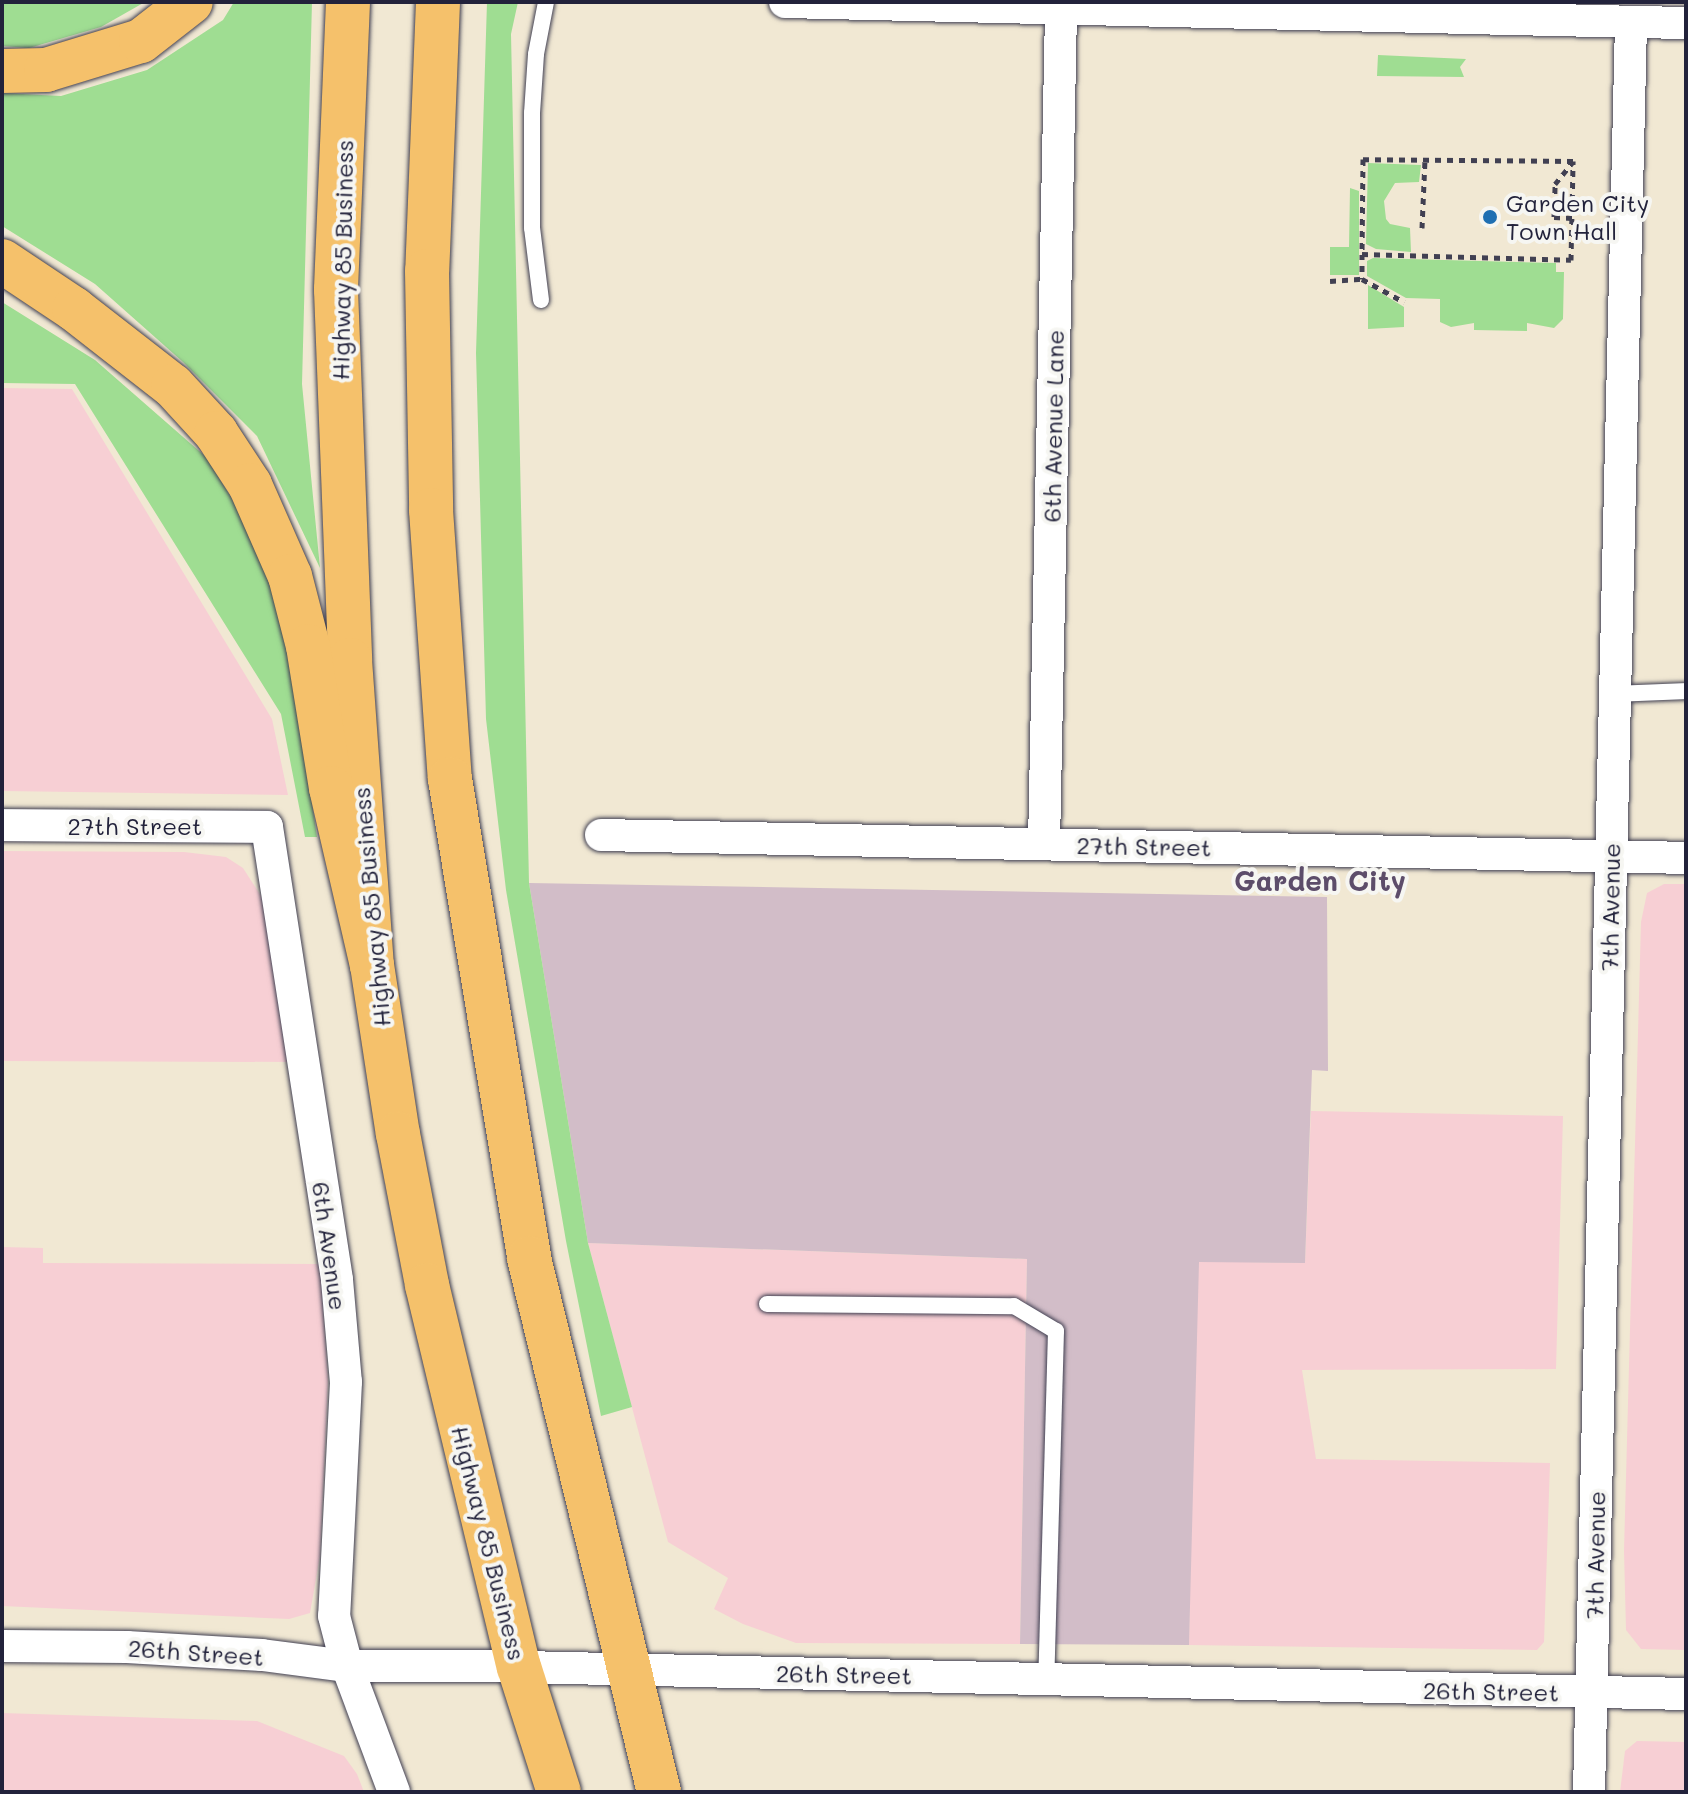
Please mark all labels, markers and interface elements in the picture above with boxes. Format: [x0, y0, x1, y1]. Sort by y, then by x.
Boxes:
street label: Highway 85 Business [326, 140, 358, 380]
place label: Garden City Town Hall [1506, 189, 1649, 245]
marker: Garden City Town Hall [1481, 208, 1499, 226]
street label: 6th Avenue Lane [1037, 329, 1069, 523]
street label: Highway 85 Business [346, 786, 396, 1028]
street label: 27th Street [68, 812, 202, 840]
street label: 27th Street [1076, 830, 1212, 862]
street label: 7th Avenue [1594, 843, 1626, 971]
district label: Garden City [1234, 863, 1406, 897]
street label: 6th Avenue [307, 1180, 353, 1312]
street label: Highway 85 Business [446, 1423, 532, 1663]
street label: 7th Avenue [1579, 1491, 1611, 1619]
street label: 26th Street [127, 1633, 265, 1671]
street label: 26th Street [776, 1658, 912, 1690]
street label: 26th Street [1423, 1675, 1559, 1707]

